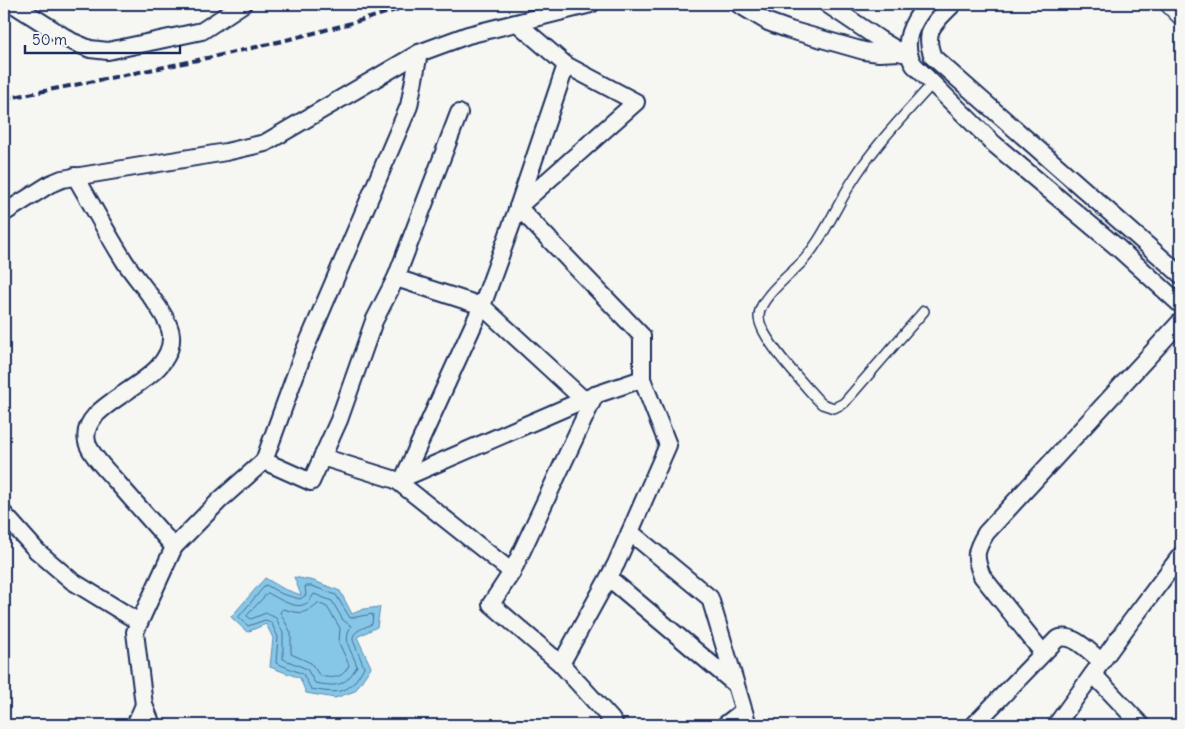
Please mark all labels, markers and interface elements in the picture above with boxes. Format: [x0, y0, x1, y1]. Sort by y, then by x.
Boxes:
scale bar [25, 22, 180, 54]
text: 50 m [32, 30, 67, 49]

